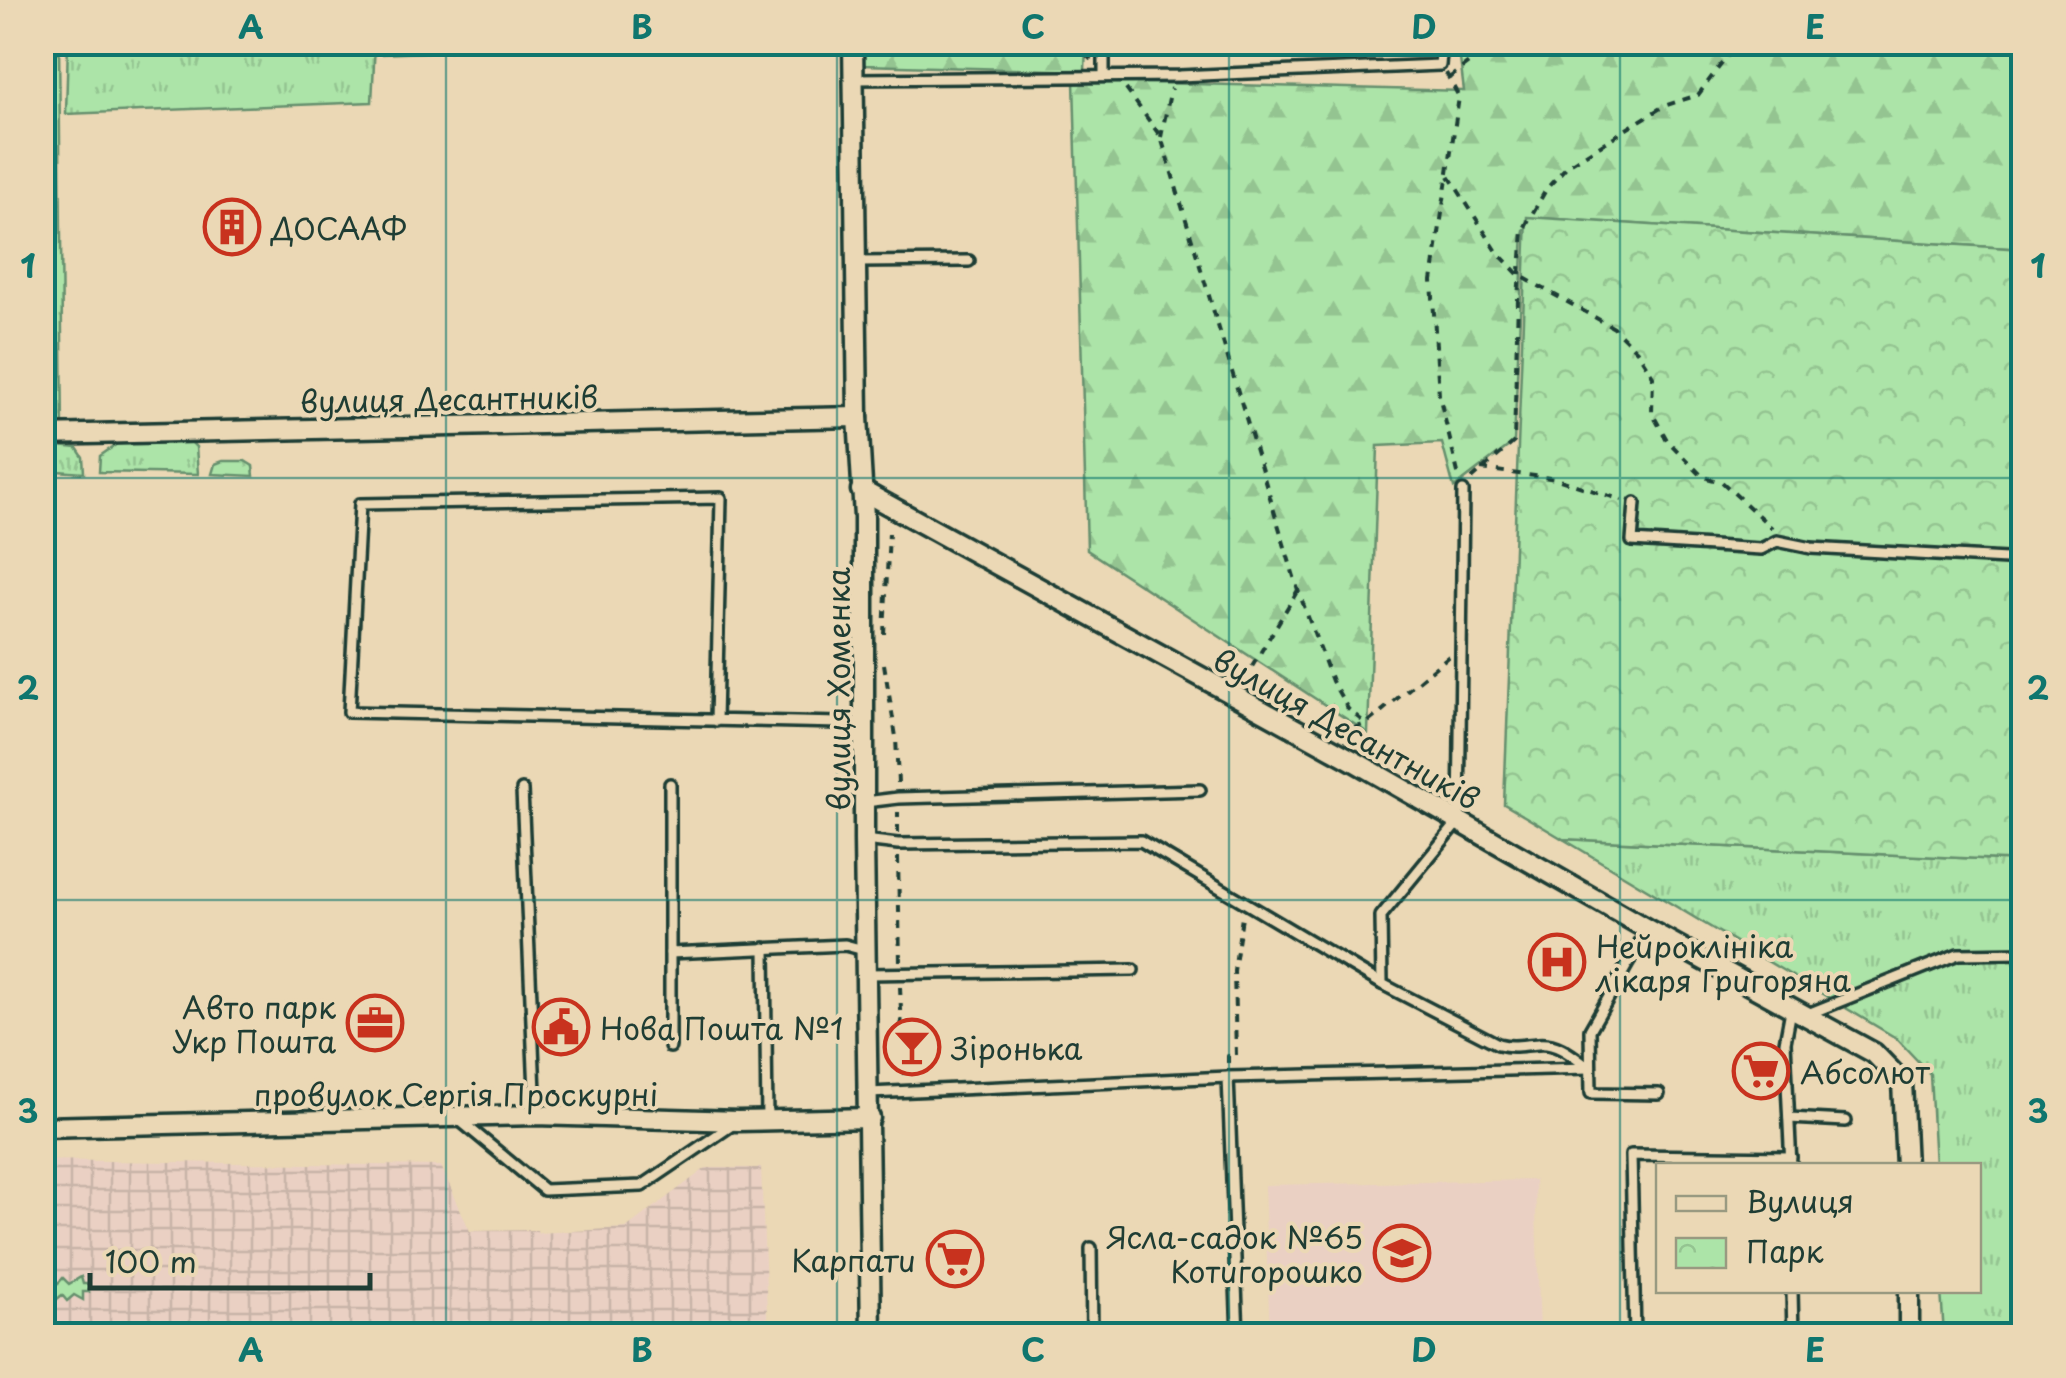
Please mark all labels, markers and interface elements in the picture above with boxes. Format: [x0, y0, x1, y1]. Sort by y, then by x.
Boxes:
text: A [238, 2, 264, 50]
text: B [631, 2, 653, 50]
text: C [1021, 2, 1045, 50]
text: D [1411, 2, 1437, 50]
text: E [1805, 2, 1825, 50]
building icon: ДОСААФ [202, 197, 262, 257]
place label: ДОСААФ [270, 205, 407, 250]
text: 1 [20, 241, 36, 289]
text: 1 [2030, 241, 2046, 289]
street label: вулиця Десантників [300, 373, 598, 423]
street label: вулиця Хоменка [815, 567, 860, 811]
street label: вулиця Десантників [1206, 636, 1488, 820]
text: 2 [17, 663, 39, 711]
text: 2 [2027, 663, 2049, 711]
place label: Нейроклініка лікаря Григоряна [1595, 923, 1851, 1002]
hospital icon: Нейроклініка лікаря Григоряна [1527, 932, 1587, 992]
place label: Авто парк Укр Пошта [172, 984, 336, 1063]
office icon: Авто парк Укр Пошта [345, 993, 405, 1053]
public building icon: Нова Пошта №1 [531, 997, 591, 1057]
place label: Нова Пошта №1 [600, 1005, 843, 1050]
bar icon: Зіронька [882, 1017, 942, 1077]
place label: Зіронька [950, 1025, 1083, 1070]
supermarket icon: Абсолют [1731, 1041, 1791, 1101]
place label: Абсолют [1800, 1049, 1930, 1094]
street label: провулок Сергія Проскурні [254, 1071, 658, 1116]
text: 3 [18, 1086, 38, 1134]
text: 3 [2028, 1086, 2048, 1134]
legend [1656, 1163, 1981, 1293]
text: Вулиця [1746, 1178, 1854, 1223]
place label: Ясла-садок №65 Котигорошко [1106, 1214, 1363, 1293]
school or university icon: Ясла-садок №65 Котигорошко [1372, 1223, 1432, 1283]
scale bar [90, 1228, 370, 1290]
text: Парк [1746, 1228, 1824, 1273]
supermarket icon: Карпати [925, 1229, 985, 1289]
place label: Карпати [791, 1237, 916, 1282]
text: 100 m [105, 1238, 197, 1283]
text: A [238, 1325, 264, 1373]
text: B [631, 1325, 653, 1373]
text: C [1021, 1325, 1045, 1373]
text: D [1411, 1325, 1437, 1373]
text: E [1805, 1325, 1825, 1373]

